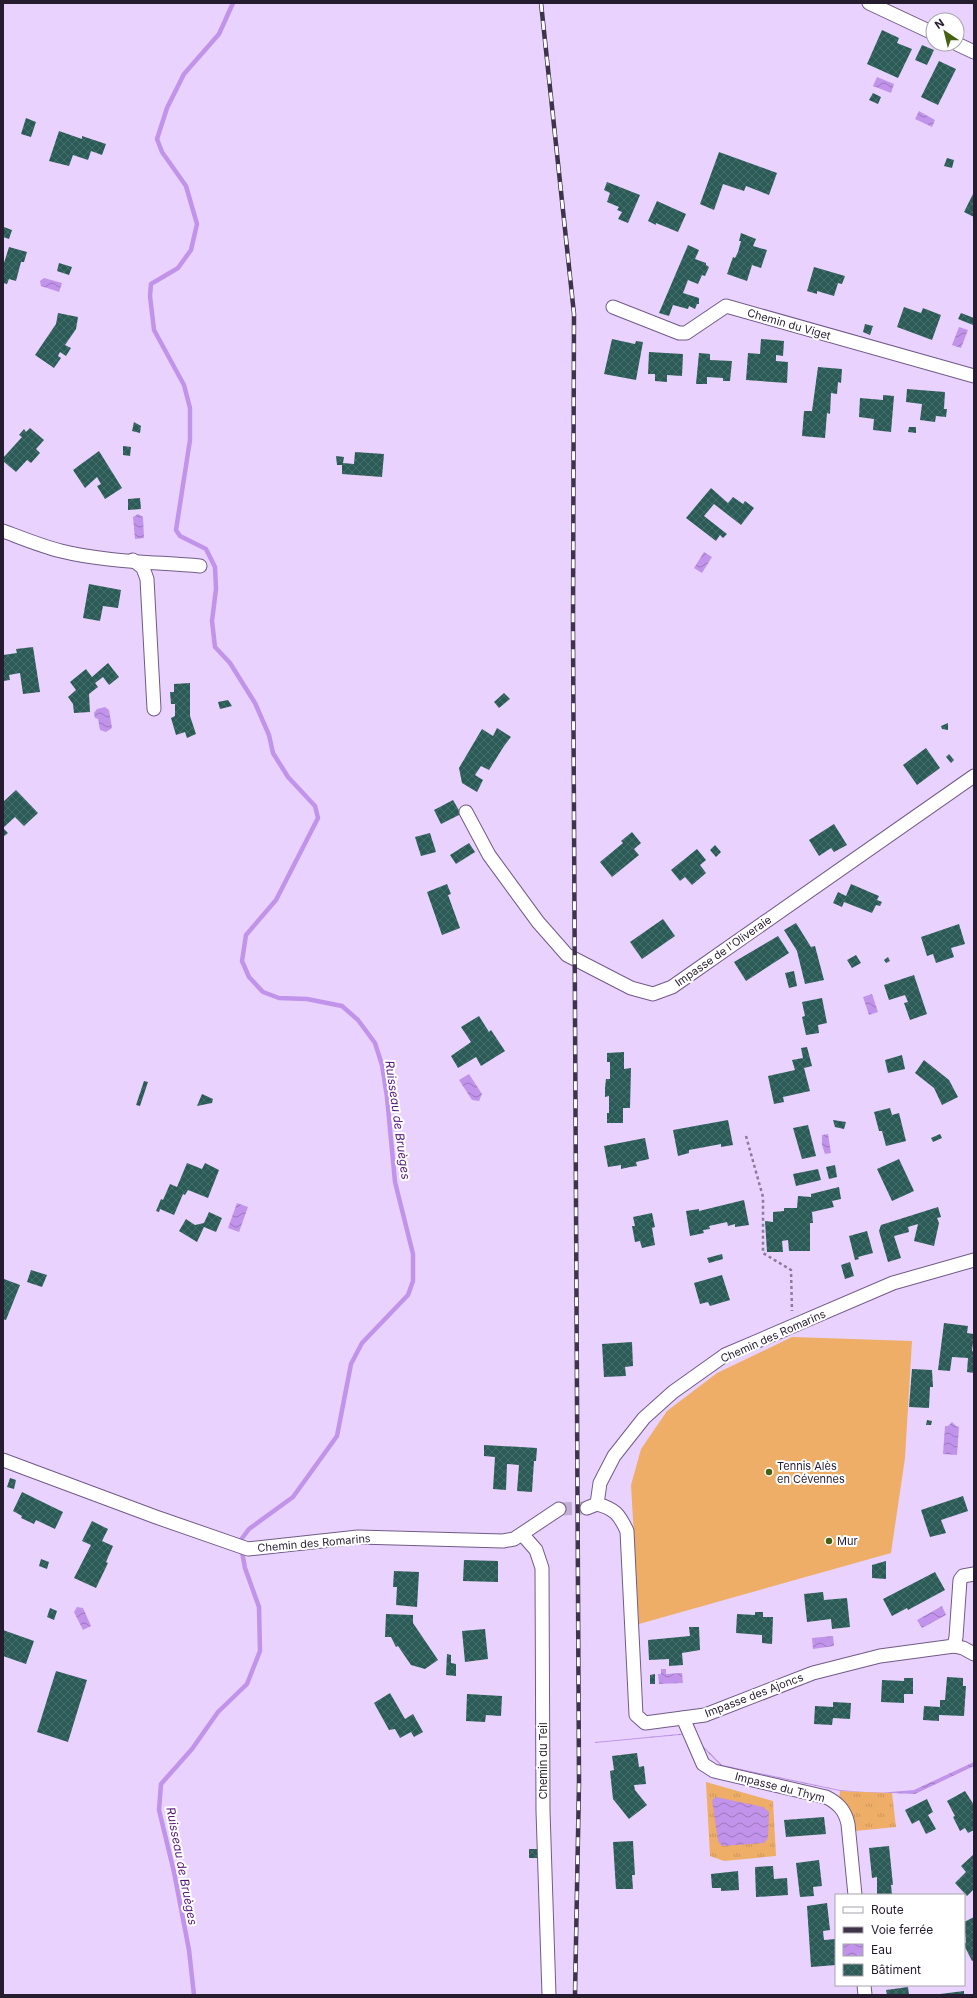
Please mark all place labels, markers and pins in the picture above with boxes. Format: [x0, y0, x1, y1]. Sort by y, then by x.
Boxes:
place label: Tennis Alès en Cévennes [777, 1459, 845, 1486]
marker: Tennis Alès en Cévennes [764, 1467, 774, 1477]
place label: Mur [837, 1534, 858, 1548]
marker: Mur [824, 1536, 834, 1546]

